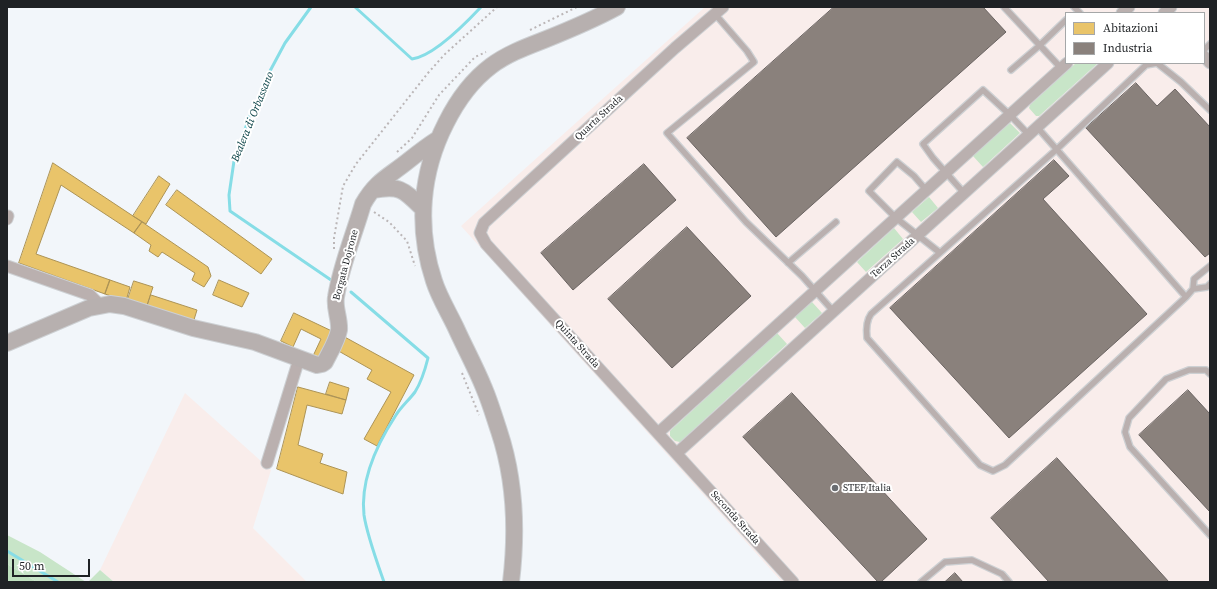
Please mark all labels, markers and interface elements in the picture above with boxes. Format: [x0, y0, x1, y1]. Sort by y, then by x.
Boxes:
legend [1065, 12, 1205, 64]
text: Abitazioni [1103, 20, 1158, 36]
text: Industria [1103, 40, 1152, 56]
water label: Bealera di Orbassano [229, 70, 277, 164]
street label: Quarta Strada [573, 93, 625, 143]
street label: Borgata Dojrone [331, 228, 361, 302]
street label: Terza Strada [869, 235, 917, 281]
street label: Quinta Strada [552, 317, 602, 371]
place label: STEF Italia [843, 482, 891, 494]
marker: STEF Italia [830, 483, 840, 493]
street label: Seconda Strada [708, 489, 762, 547]
scale bar [14, 551, 92, 577]
text: 50 m [19, 558, 45, 574]

